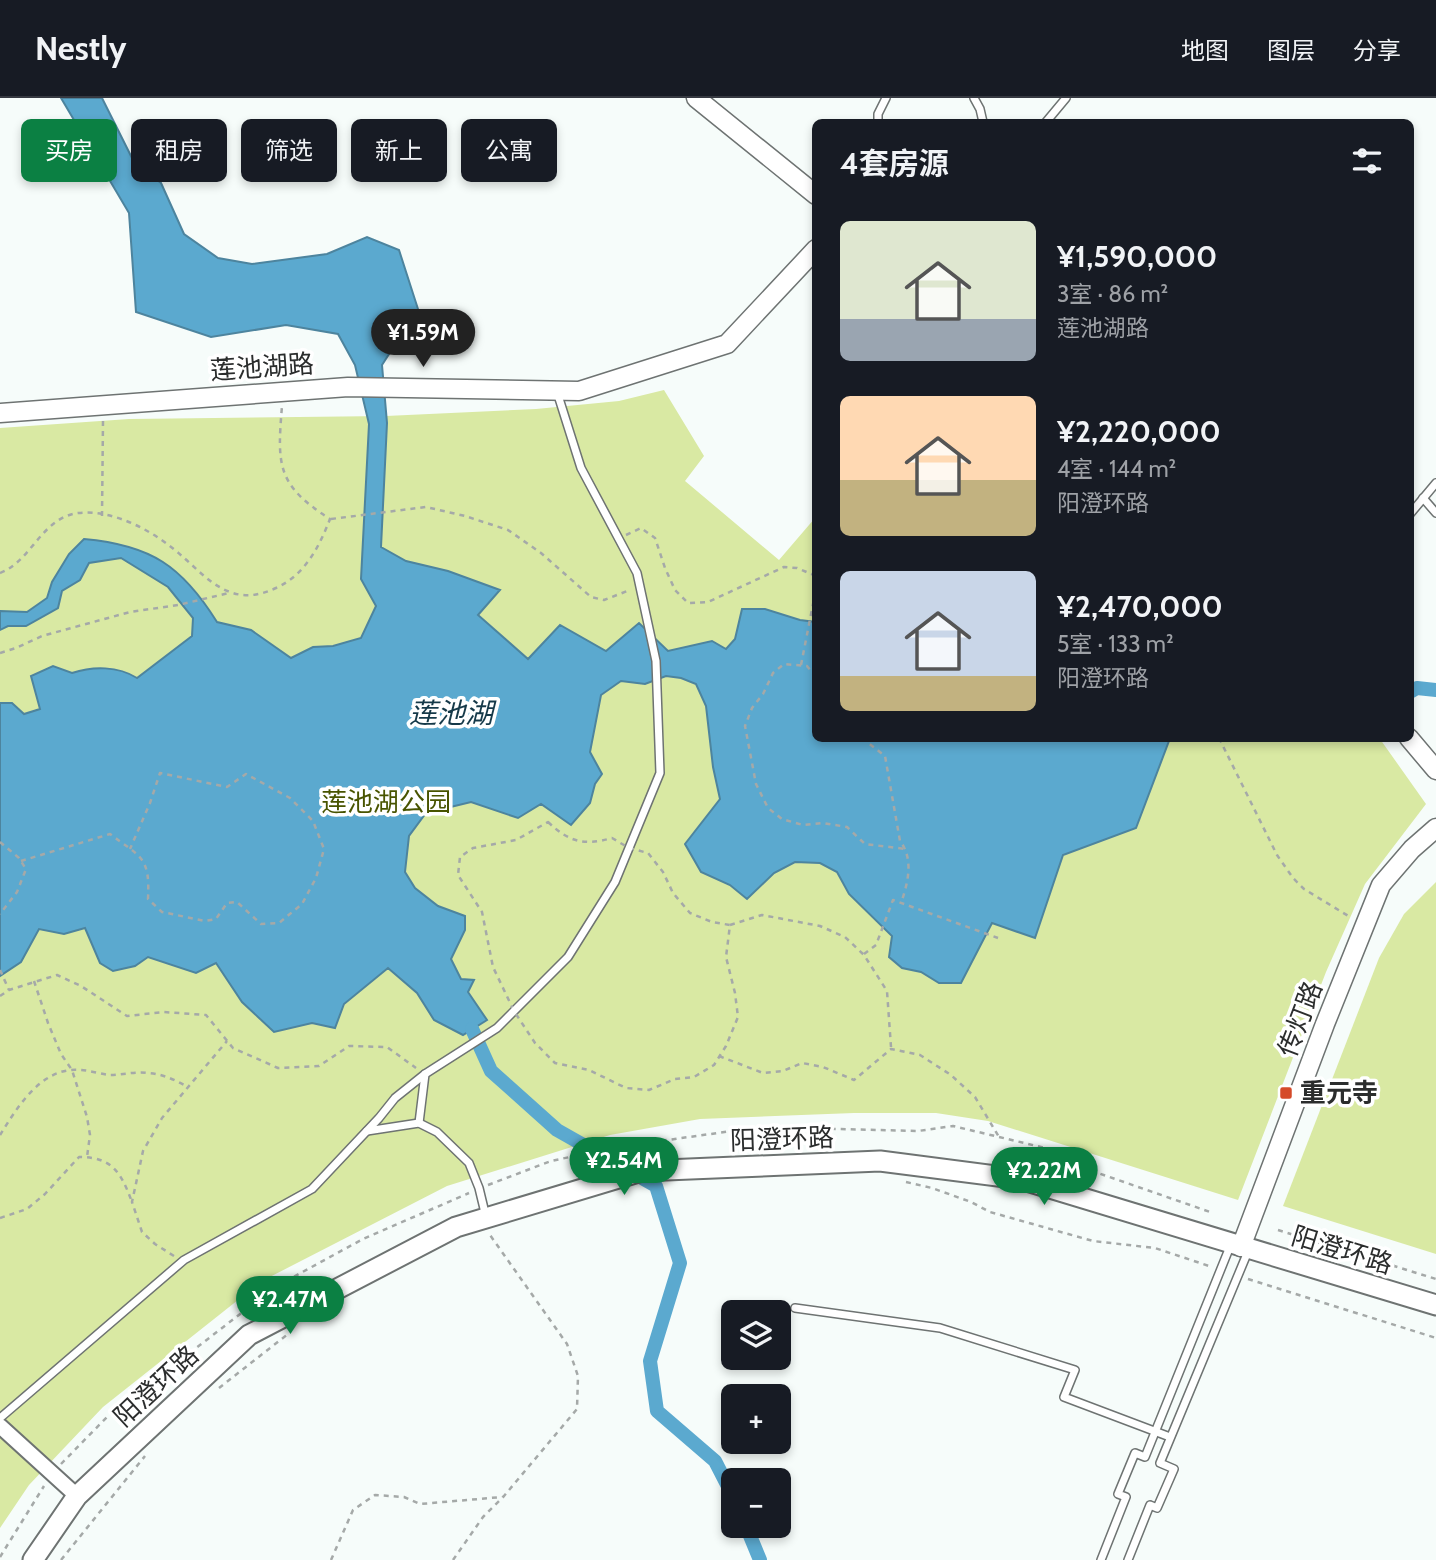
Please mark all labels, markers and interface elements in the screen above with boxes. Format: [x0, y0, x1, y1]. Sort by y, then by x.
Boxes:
text: Nestly [35, 28, 126, 68]
text: 地图 [1181, 36, 1229, 65]
text: 图层 [1267, 36, 1315, 65]
text: 分享 [1353, 36, 1401, 65]
chip: 买房 [21, 119, 117, 182]
chip: 租房 [131, 119, 227, 182]
chip: 筛选 [241, 119, 337, 182]
chip: 新上 [351, 119, 447, 182]
chip: 公寓 [461, 119, 557, 182]
icon: filters [1348, 142, 1386, 180]
text: 4套房源 [840, 145, 949, 182]
text: ¥1,590,000 [1057, 238, 1217, 275]
icon: home [896, 249, 980, 333]
text: 3室 · 86 m² [1057, 280, 1168, 308]
pin: ¥1.59M [366, 310, 480, 369]
text: 莲池湖路 [1057, 314, 1149, 342]
text: ¥1.59M [387, 318, 459, 346]
street label: 莲池湖路 [209, 347, 315, 387]
text: ¥2,220,000 [1057, 413, 1221, 450]
icon: home [896, 424, 980, 508]
text: 4室 · 144 m² [1057, 455, 1176, 483]
text: 阳澄环路 [1057, 489, 1149, 517]
text: ¥2,470,000 [1057, 588, 1223, 625]
icon: home [896, 599, 980, 683]
text: 5室 · 133 m² [1057, 630, 1174, 658]
text: 阳澄环路 [1057, 664, 1149, 692]
water label: 莲池湖 [409, 696, 497, 730]
park label: 莲池湖公园 [321, 786, 451, 818]
street label: 传灯路 [1271, 977, 1329, 1061]
place label: 重元寺 [1300, 1077, 1378, 1109]
marker: 重元寺 [1278, 1085, 1294, 1101]
street label: 阳澄环路 [729, 1121, 835, 1157]
pin: ¥2.54M [567, 1138, 681, 1197]
text: ¥2.54M [586, 1146, 662, 1174]
pin: ¥2.22M [987, 1148, 1101, 1207]
text: ¥2.22M [1007, 1156, 1081, 1184]
street label: 阳澄环路 [1288, 1219, 1396, 1281]
pin: ¥2.47M [233, 1276, 347, 1336]
text: ¥2.47M [252, 1285, 328, 1313]
map controls [721, 1300, 791, 1538]
button: layers [721, 1300, 791, 1370]
street label: 阳澄环路 [107, 1339, 205, 1433]
button: + [721, 1384, 791, 1454]
button: − [721, 1468, 791, 1538]

